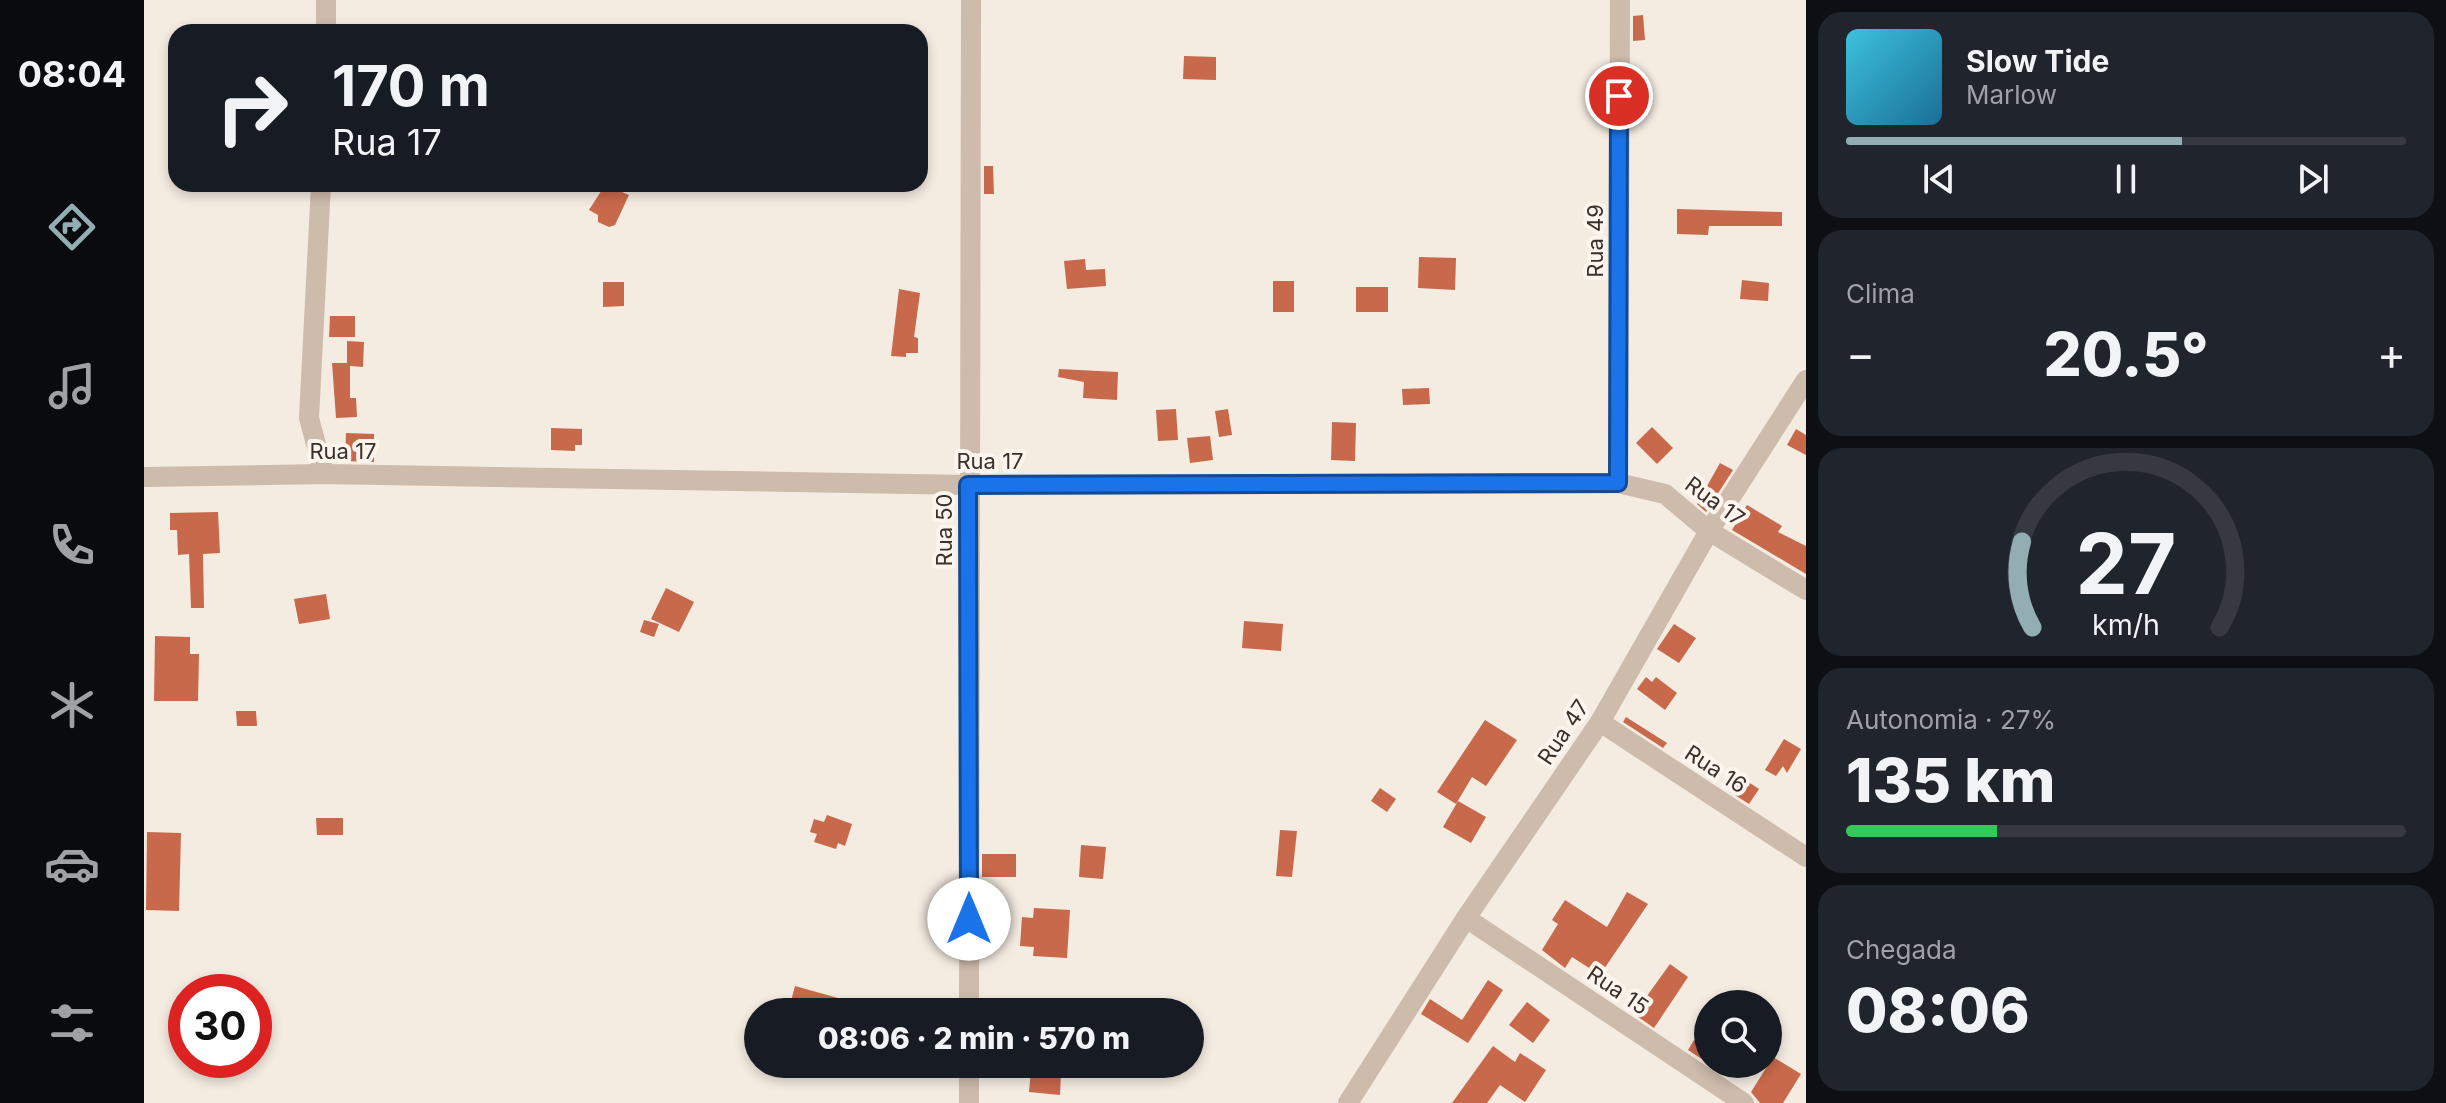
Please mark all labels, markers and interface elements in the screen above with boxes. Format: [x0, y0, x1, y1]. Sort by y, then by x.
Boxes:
text: Slow Tide [1966, 43, 2109, 79]
text: 08:04 [18, 52, 126, 96]
text: 170 m [332, 52, 490, 120]
icon: right [200, 56, 304, 160]
pin [1585, 62, 1653, 130]
icon: arrive [1597, 74, 1641, 118]
text: Marlow [1966, 79, 2057, 110]
text: Rua 17 [332, 120, 442, 164]
icon: previous [1917, 157, 1961, 201]
icon: pause [2104, 157, 2148, 201]
icon: next [2291, 157, 2335, 201]
icon: directions [44, 199, 100, 255]
street label: Rua 49 [1582, 204, 1608, 278]
text: Clima [1846, 278, 1915, 309]
text: 20.5° [2043, 318, 2209, 390]
text: − [1846, 327, 1875, 381]
text: + [2377, 327, 2406, 381]
icon: music [44, 358, 100, 414]
street label: Rua 17 [309, 438, 377, 464]
street label: Rua 17 [956, 448, 1024, 474]
street label: Rua 17 [1680, 471, 1750, 531]
street label: Rua 50 [931, 494, 957, 566]
text: 27 [2076, 512, 2176, 613]
icon: phone [44, 517, 100, 573]
text: km/h [2092, 607, 2160, 642]
icon: climate [44, 677, 100, 733]
street label: Rua 47 [1532, 695, 1594, 769]
text: Autonomia · 27% [1846, 704, 2056, 735]
street label: Rua 16 [1680, 739, 1752, 799]
text: 135 km [1846, 744, 2055, 816]
icon: car [44, 836, 100, 892]
position arrow [927, 877, 1011, 961]
text: Chegada [1846, 934, 1957, 965]
street label: Rua 15 [1583, 960, 1653, 1020]
speed limit sign: 30 [168, 974, 272, 1078]
text: 08:06 [1846, 974, 2030, 1046]
map controls [1694, 990, 1782, 1078]
button: search [1694, 990, 1782, 1078]
icon: filters [44, 995, 100, 1051]
text: 08:06 · 2 min · 570 m [818, 1020, 1130, 1056]

